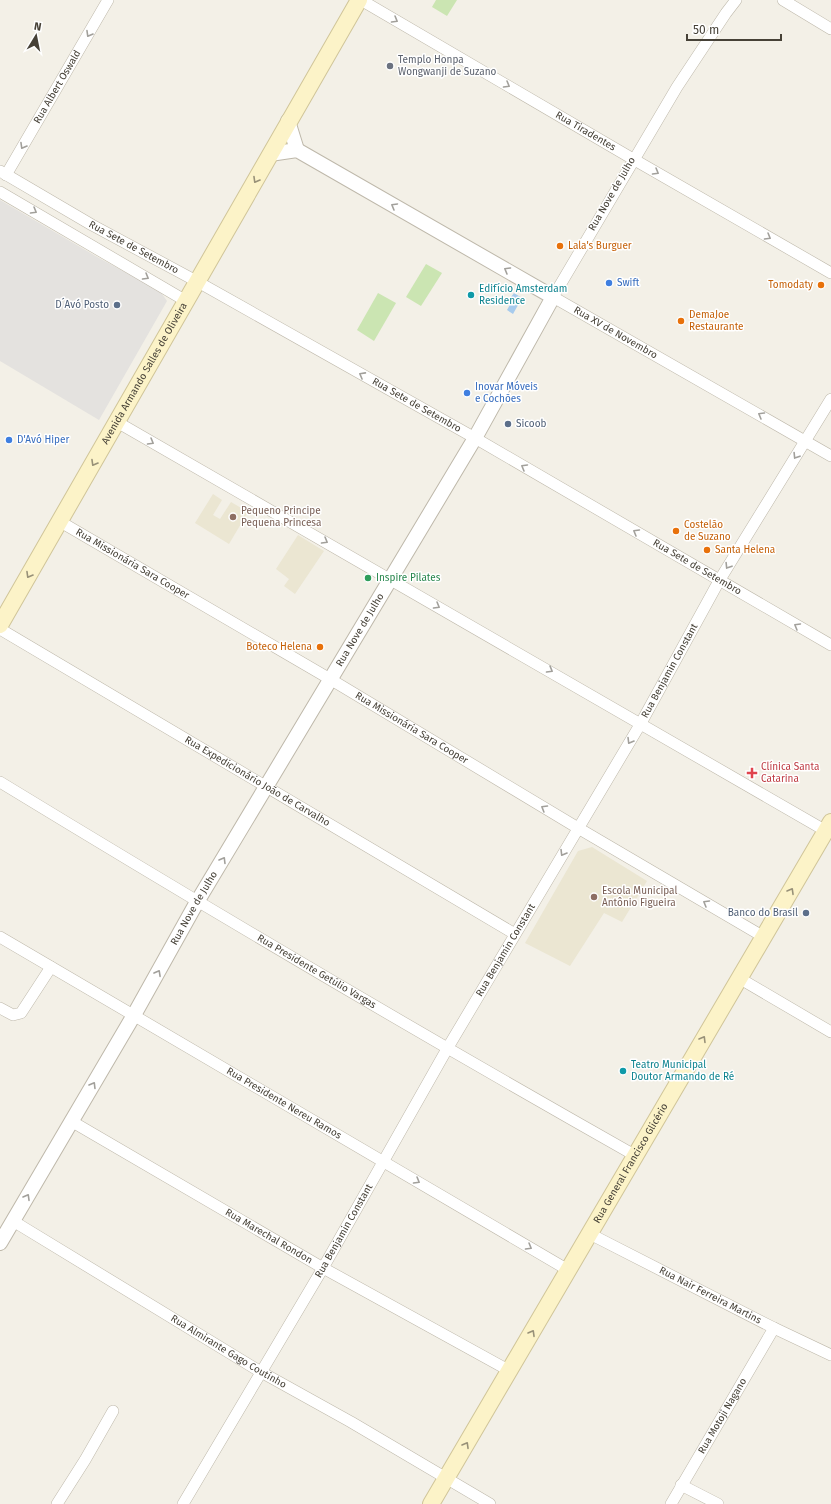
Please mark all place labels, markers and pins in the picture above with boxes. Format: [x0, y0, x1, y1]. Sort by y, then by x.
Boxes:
place label: Templo Honpa Wongwanji de Suzano [398, 54, 497, 78]
marker: Templo Honpa Wongwanji de Suzano [385, 61, 395, 71]
place label: Lala's Burguer [568, 240, 632, 252]
marker: Lala's Burguer [555, 241, 565, 251]
place label: Swift [617, 277, 640, 289]
marker: Swift [604, 278, 614, 288]
place label: Tomodaty [768, 279, 813, 291]
marker: Tomodaty [816, 280, 826, 290]
place label: Edifício Amsterdam Residence [479, 282, 567, 307]
marker: Edifício Amsterdam Residence [466, 290, 476, 300]
place label: D´Avó Posto [55, 297, 109, 311]
marker: D´Avó Posto [112, 300, 122, 310]
place label: DemaJoe Restaurante [689, 309, 744, 333]
marker: DemaJoe Restaurante [676, 316, 686, 326]
place label: Inovar Móveis e Cochões [475, 381, 538, 405]
marker: Inovar Móveis e Cochões [462, 388, 472, 398]
place label: Sicoob [516, 418, 547, 430]
marker: Sicoob [503, 419, 513, 429]
place label: D'Avó Hiper [17, 434, 69, 446]
marker: D'Avó Hiper [4, 435, 14, 445]
place label: Pequeno Principe Pequena Princesa [241, 505, 321, 529]
marker: Pequeno Principe Pequena Princesa [228, 512, 238, 522]
place label: Costelão de Suzano [684, 519, 731, 543]
marker: Costelão de Suzano [671, 526, 681, 536]
place label: Santa Helena [715, 544, 775, 556]
marker: Santa Helena [702, 545, 712, 555]
place label: Inspire Pilates [376, 572, 441, 584]
marker: Inspire Pilates [363, 573, 373, 583]
place label: Boteco Helena [246, 641, 312, 653]
marker: Boteco Helena [315, 642, 325, 652]
place label: Clínica Santa Catarina [761, 760, 819, 785]
marker: Clínica Santa Catarina [746, 767, 758, 779]
place label: Escola Municipal Antônio Figueira [602, 885, 677, 909]
marker: Escola Municipal Antônio Figueira [589, 892, 599, 902]
place label: Banco do Brasil [728, 907, 798, 919]
marker: Banco do Brasil [801, 908, 811, 918]
place label: Teatro Municipal Doutor Armando de Ré [631, 1059, 734, 1083]
marker: Teatro Municipal Doutor Armando de Ré [618, 1066, 628, 1076]

